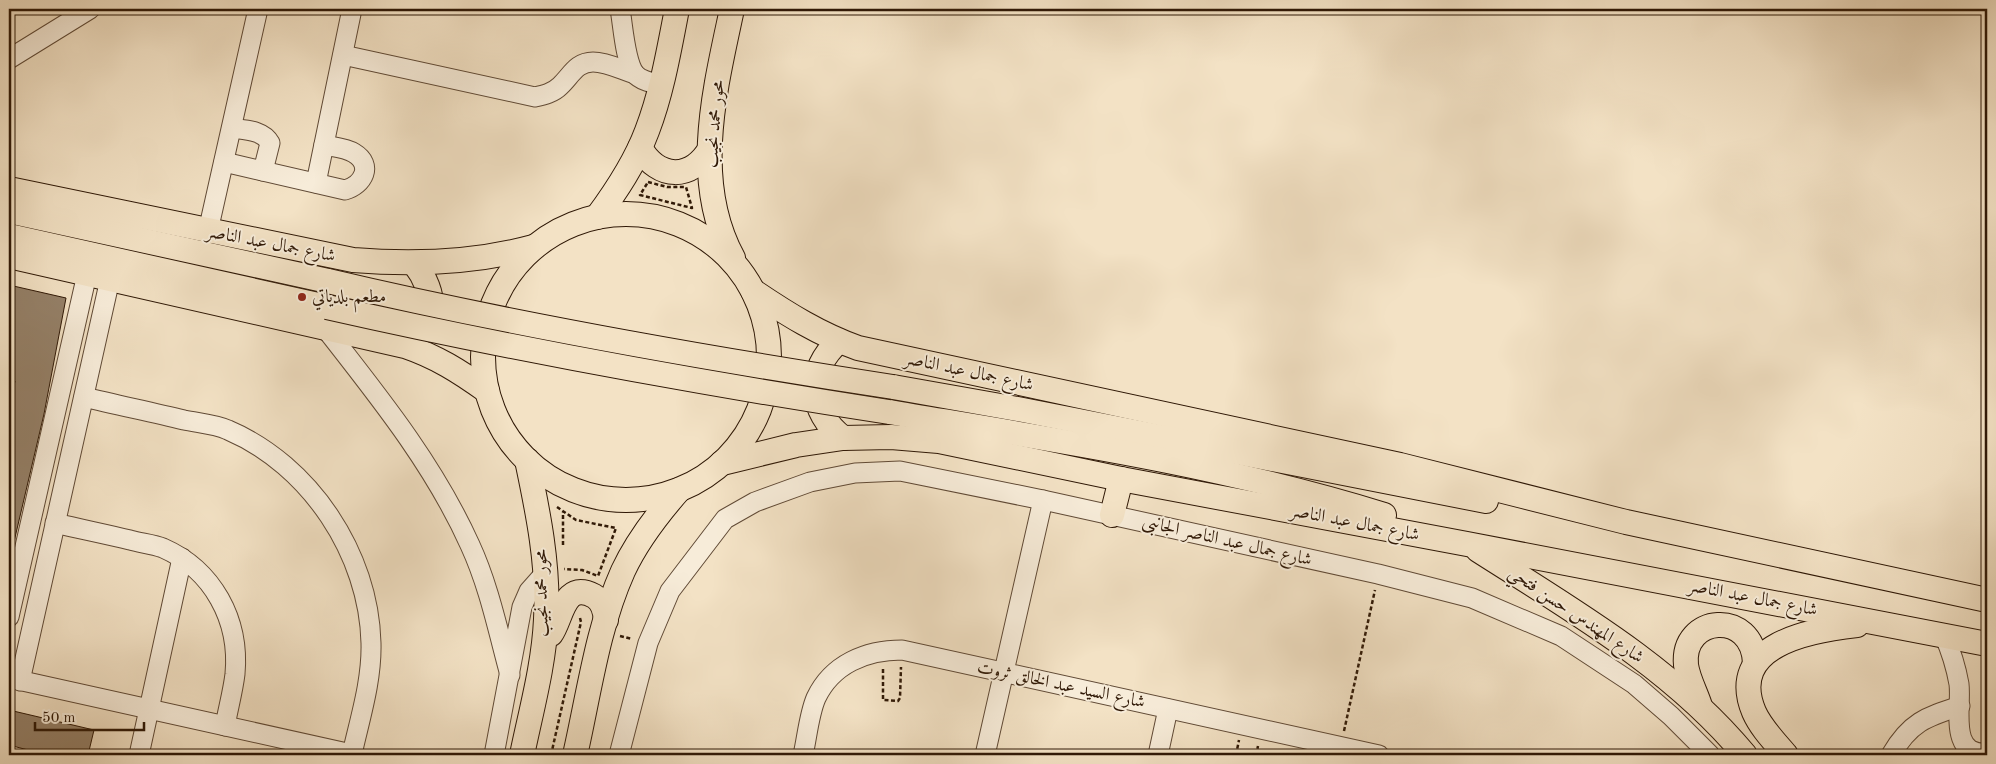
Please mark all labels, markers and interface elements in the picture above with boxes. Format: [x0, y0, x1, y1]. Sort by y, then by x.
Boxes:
street label: محور محمد نجيب [702, 79, 730, 169]
street label: شارع جمال عبد الناصر [202, 222, 337, 270]
place label: مطعم بلدياتي [312, 288, 386, 313]
marker: مطعم بلدياتي [296, 291, 308, 303]
street label: شارع جمال عبد الناصر [900, 349, 1035, 399]
street label: شارع جمال عبد الناصر [1286, 501, 1421, 549]
street label: شارع جمال عبد الناصر الجانبى [1139, 513, 1314, 574]
street label: محور محمد نجيب [532, 549, 554, 637]
street label: شارع المهندس حسن فتحي [1501, 563, 1647, 673]
street label: شارع جمال عبد الناصر [1684, 576, 1819, 624]
street label: شارع السيد عبد الخالق ثروت [974, 658, 1147, 716]
scale bar [35, 699, 144, 731]
text: 50 m [42, 711, 76, 726]

